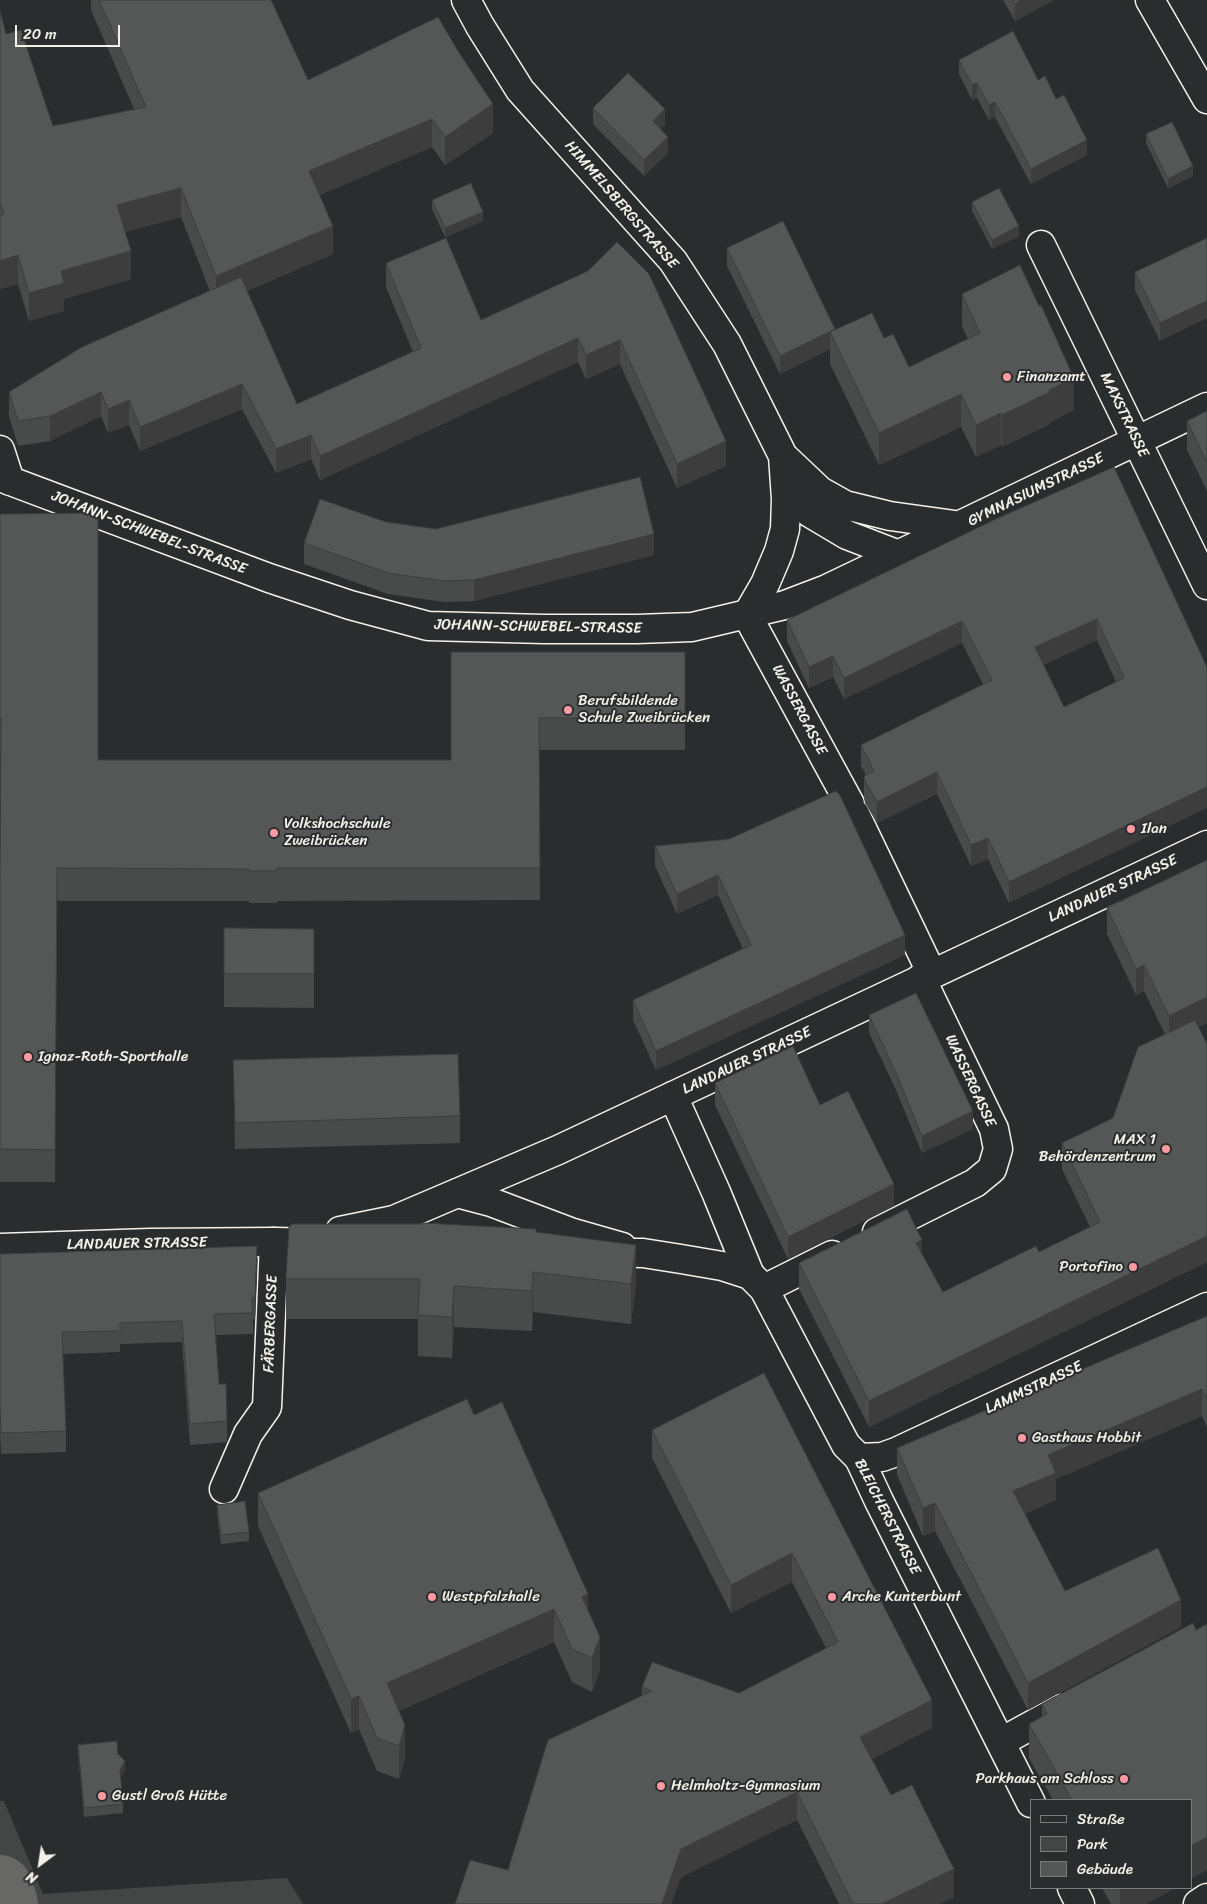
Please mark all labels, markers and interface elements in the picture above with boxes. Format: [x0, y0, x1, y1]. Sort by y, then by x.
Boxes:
scale bar [18, 15, 122, 47]
text: 20 m [23, 21, 57, 47]
street label: HIMMELSBERGSTRASSE [561, 137, 681, 273]
place label: Finanzamt [1017, 368, 1086, 386]
street label: MAXSTRASSE [1096, 370, 1152, 460]
marker: Finanzamt [1001, 371, 1013, 383]
street label: GYMNASIUMSTRASSE [965, 449, 1107, 531]
street label: JOHANN-SCHWEBEL-STRASSE [49, 487, 249, 579]
street label: JOHANN-SCHWEBEL-STRASSE [434, 616, 642, 638]
street label: WASSERGASSE [768, 662, 830, 758]
place label: Berufsbildende Schule Zweibrücken [578, 692, 710, 727]
marker: Berufsbildende Schule Zweibrücken [562, 704, 574, 716]
place label: Volkshochschule Zweibrücken [284, 815, 391, 850]
place label: Ilan [1141, 820, 1167, 838]
marker: Ilan [1125, 823, 1137, 835]
marker: Volkshochschule Zweibrücken [268, 827, 280, 839]
street label: LANDAUER STRASSE [1046, 851, 1180, 927]
street label: LANDAUER STRASSE [680, 1023, 814, 1099]
street label: WASSERGASSE [941, 1032, 999, 1130]
place label: Ignaz-Roth-Sporthalle [38, 1048, 188, 1066]
marker: Ignaz-Roth-Sporthalle [22, 1051, 34, 1063]
place label: MAX 1 Behördenzentrum [1039, 1131, 1156, 1166]
marker: MAX 1 Behördenzentrum [1160, 1143, 1172, 1155]
street label: LANDAUER STRASSE [67, 1234, 207, 1254]
place label: Portofino [1059, 1258, 1123, 1276]
marker: Portofino [1127, 1261, 1139, 1273]
street label: FÄRBERGASSE [260, 1275, 282, 1373]
street label: LAMMSTRASSE [983, 1358, 1085, 1418]
place label: Gasthaus Hobbit [1032, 1429, 1141, 1447]
marker: Gasthaus Hobbit [1016, 1432, 1028, 1444]
street label: BLEICHERSTRASSE [850, 1456, 924, 1578]
place label: Westpfalzhalle [442, 1588, 540, 1606]
place label: Arche Kunterbunt [842, 1588, 961, 1606]
marker: Westpfalzhalle [426, 1591, 438, 1603]
marker: Arche Kunterbunt [826, 1591, 838, 1603]
place label: Parkhaus am Schloss [976, 1770, 1114, 1788]
marker: Parkhaus am Schloss [1118, 1773, 1130, 1785]
place label: Helmholtz-Gymnasium [671, 1777, 820, 1795]
marker: Helmholtz-Gymnasium [655, 1780, 667, 1792]
place label: Gustl Groß Hütte [112, 1787, 227, 1805]
marker: Gustl Groß Hütte [96, 1790, 108, 1802]
legend [1030, 1799, 1192, 1889]
text: Straße [1077, 1806, 1125, 1832]
text: Park [1077, 1831, 1108, 1857]
north arrow [15, 1839, 65, 1889]
text: Gebäude [1077, 1856, 1133, 1882]
text: N [21, 1864, 43, 1891]

